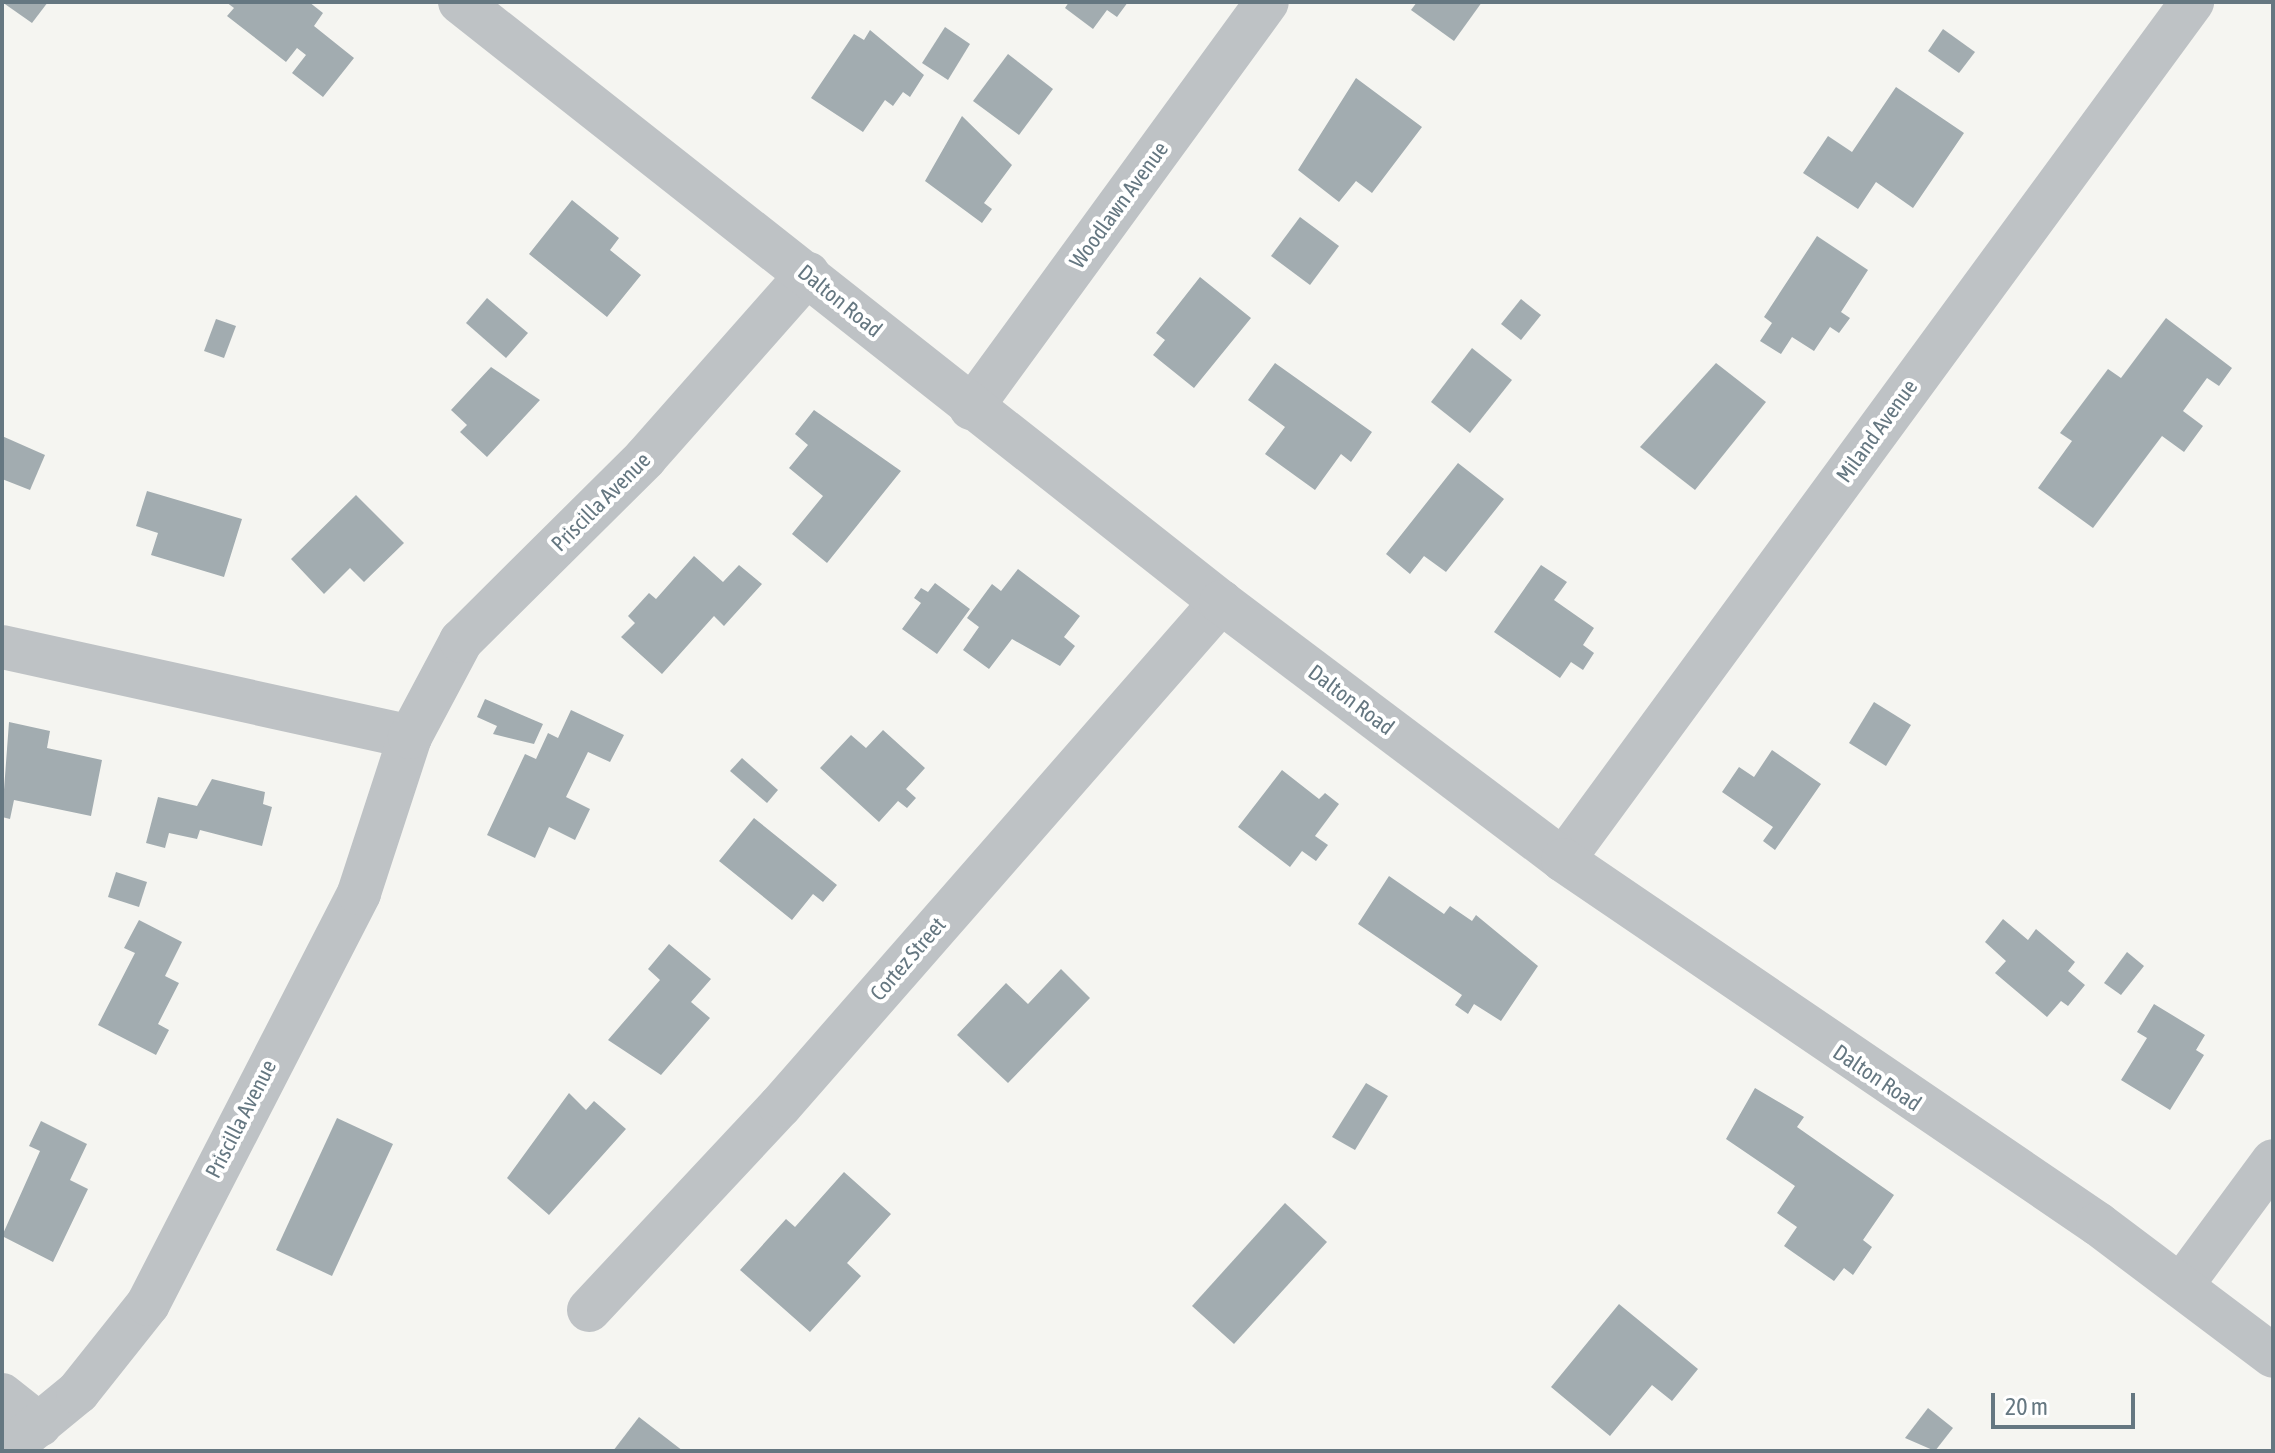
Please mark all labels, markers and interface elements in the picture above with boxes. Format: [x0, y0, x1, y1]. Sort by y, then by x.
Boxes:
street label: Woodlawn Avenue [1064, 136, 1174, 274]
street label: Dalton Road [793, 259, 887, 343]
street label: Miland Avenue [1831, 374, 1923, 488]
street label: Priscilla Avenue [546, 447, 656, 557]
street label: Dalton Road [1303, 659, 1399, 741]
street label: Cortez Street [865, 912, 951, 1006]
street label: Dalton Road [1828, 1039, 1926, 1117]
street label: Priscilla Avenue [200, 1055, 282, 1183]
scale bar [1995, 1377, 2139, 1427]
text: 20 m [2005, 1393, 2048, 1420]

